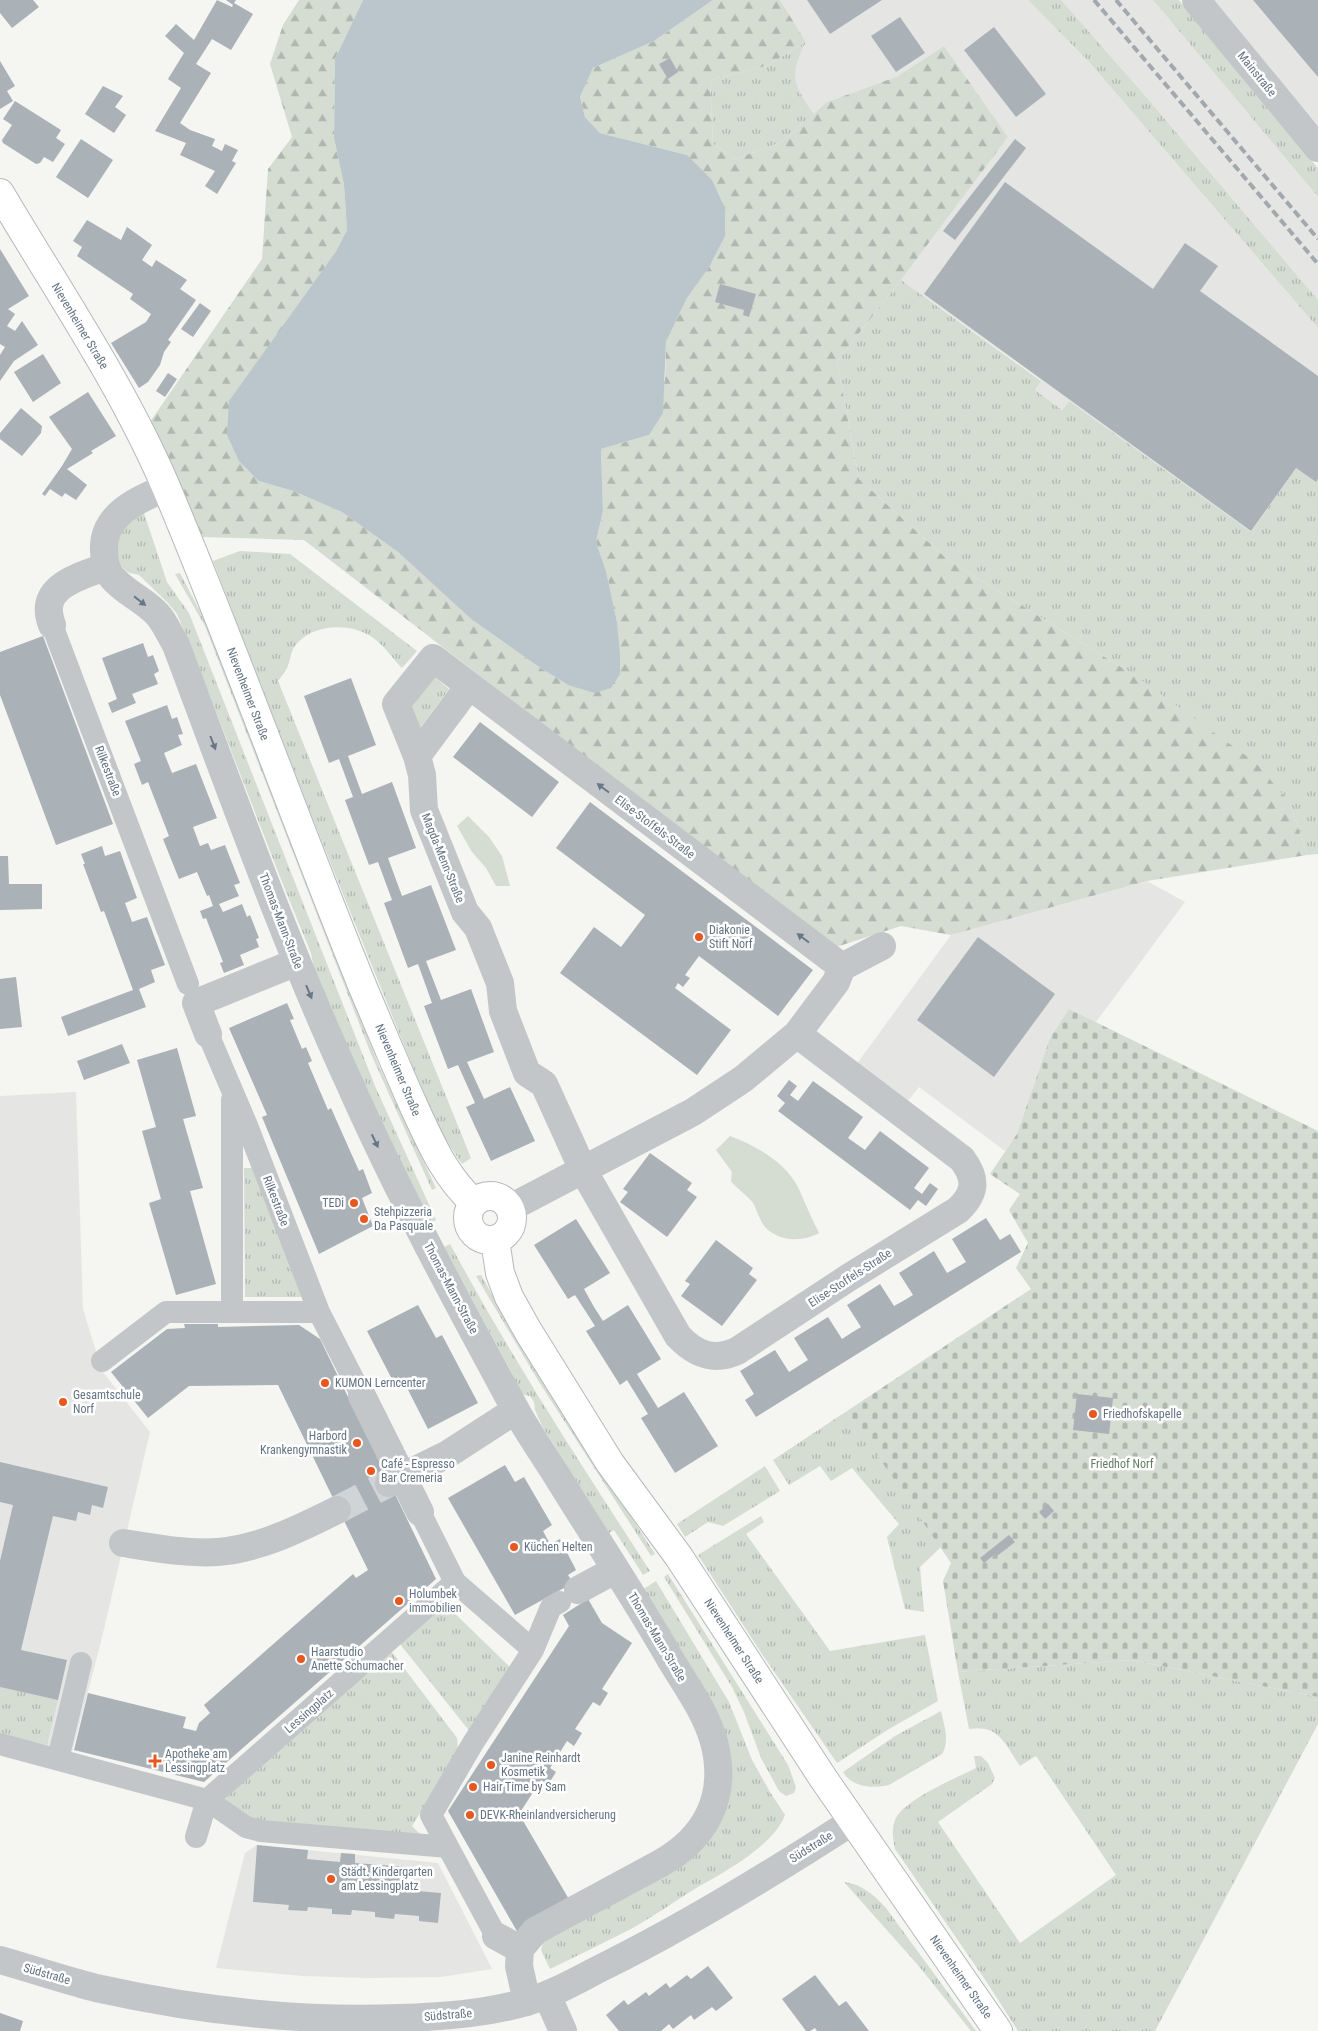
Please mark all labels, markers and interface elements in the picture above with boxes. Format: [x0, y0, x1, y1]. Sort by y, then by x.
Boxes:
street label: Mainstraße [1235, 49, 1279, 99]
street label: Nievenheimer Straße [49, 280, 112, 372]
one-way arrow [133, 595, 146, 606]
street label: Nievenheimer Straße [224, 646, 272, 743]
one-way arrow [209, 736, 217, 751]
street label: Rilkestraße [92, 744, 124, 799]
one-way arrow [596, 783, 610, 793]
street label: Elise-Stoffels-Straße [612, 792, 698, 862]
street label: Magda-Menn-Straße [419, 811, 468, 905]
street label: Thomas-Mann-Straße [256, 871, 306, 971]
place label: Diakonie Stift Norf [709, 923, 753, 951]
marker: Diakonie Stift Norf [693, 931, 705, 943]
one-way arrow [797, 932, 810, 943]
one-way arrow [306, 985, 314, 999]
street label: Nievenheimer Straße [372, 1022, 424, 1118]
one-way arrow [372, 1134, 380, 1148]
street label: Rilkestraße [260, 1174, 292, 1229]
place label: TEDi [322, 1196, 344, 1210]
marker: TEDi [348, 1197, 360, 1209]
place label: Stehpizzeria Da Pasquale [374, 1205, 433, 1233]
marker: Stehpizzeria Da Pasquale [358, 1213, 370, 1225]
street label: Thomas-Mann-Straße [421, 1240, 481, 1336]
street label: Elise-Stoffels-Straße [806, 1246, 895, 1310]
place label: KUMON Lerncenter [335, 1376, 426, 1390]
marker: KUMON Lerncenter [319, 1377, 331, 1389]
place label: Gesamtschule Norf [73, 1388, 141, 1416]
marker: Gesamtschule Norf [57, 1396, 69, 1408]
place label: Friedhofskapelle [1103, 1407, 1182, 1421]
marker: Friedhofskapelle [1087, 1408, 1099, 1420]
place label: Harbord Krankengymnastik [260, 1429, 348, 1457]
marker: Harbord Krankengymnastik [351, 1437, 363, 1449]
place label: Café - Espresso Bar Cremeria [381, 1457, 455, 1485]
park label: Friedhof Norf [1091, 1457, 1154, 1471]
marker: Café - Espresso Bar Cremeria [365, 1465, 377, 1477]
place label: Küchen Helten [524, 1540, 593, 1554]
marker: Küchen Helten [508, 1541, 520, 1553]
place label: Holumbek immobilien [409, 1587, 462, 1615]
street label: Thomas-Mann-Straße [625, 1590, 689, 1684]
marker: Holumbek immobilien [393, 1595, 405, 1607]
street label: Nievenheimer Straße [701, 1596, 767, 1686]
place label: Haarstudio Anette Schumacher [311, 1645, 404, 1673]
marker: Haarstudio Anette Schumacher [295, 1653, 307, 1665]
street label: Lessingplatz [282, 1686, 336, 1736]
place label: Apotheke am Lessingplatz [165, 1747, 227, 1775]
place label: Janine Reinhardt Kosmetik [501, 1751, 581, 1779]
marker: Apotheke am Lessingplatz [149, 1755, 161, 1767]
marker: Janine Reinhardt Kosmetik [485, 1759, 497, 1771]
place label: Hair Time by Sam [483, 1780, 566, 1794]
marker: Hair Time by Sam [467, 1781, 479, 1793]
place label: DEVK-Rheinlandversicherung [480, 1808, 616, 1822]
marker: DEVK-Rheinlandversicherung [464, 1809, 476, 1821]
street label: Südstraße [787, 1828, 835, 1866]
place label: Städt. Kindergarten am Lessingplatz [341, 1865, 433, 1893]
marker: Städt. Kindergarten am Lessingplatz [325, 1873, 337, 1885]
street label: Nievenheimer Straße [927, 1933, 995, 2022]
street label: Südstraße [22, 1961, 72, 1987]
street label: Südstraße [423, 2006, 473, 2024]

